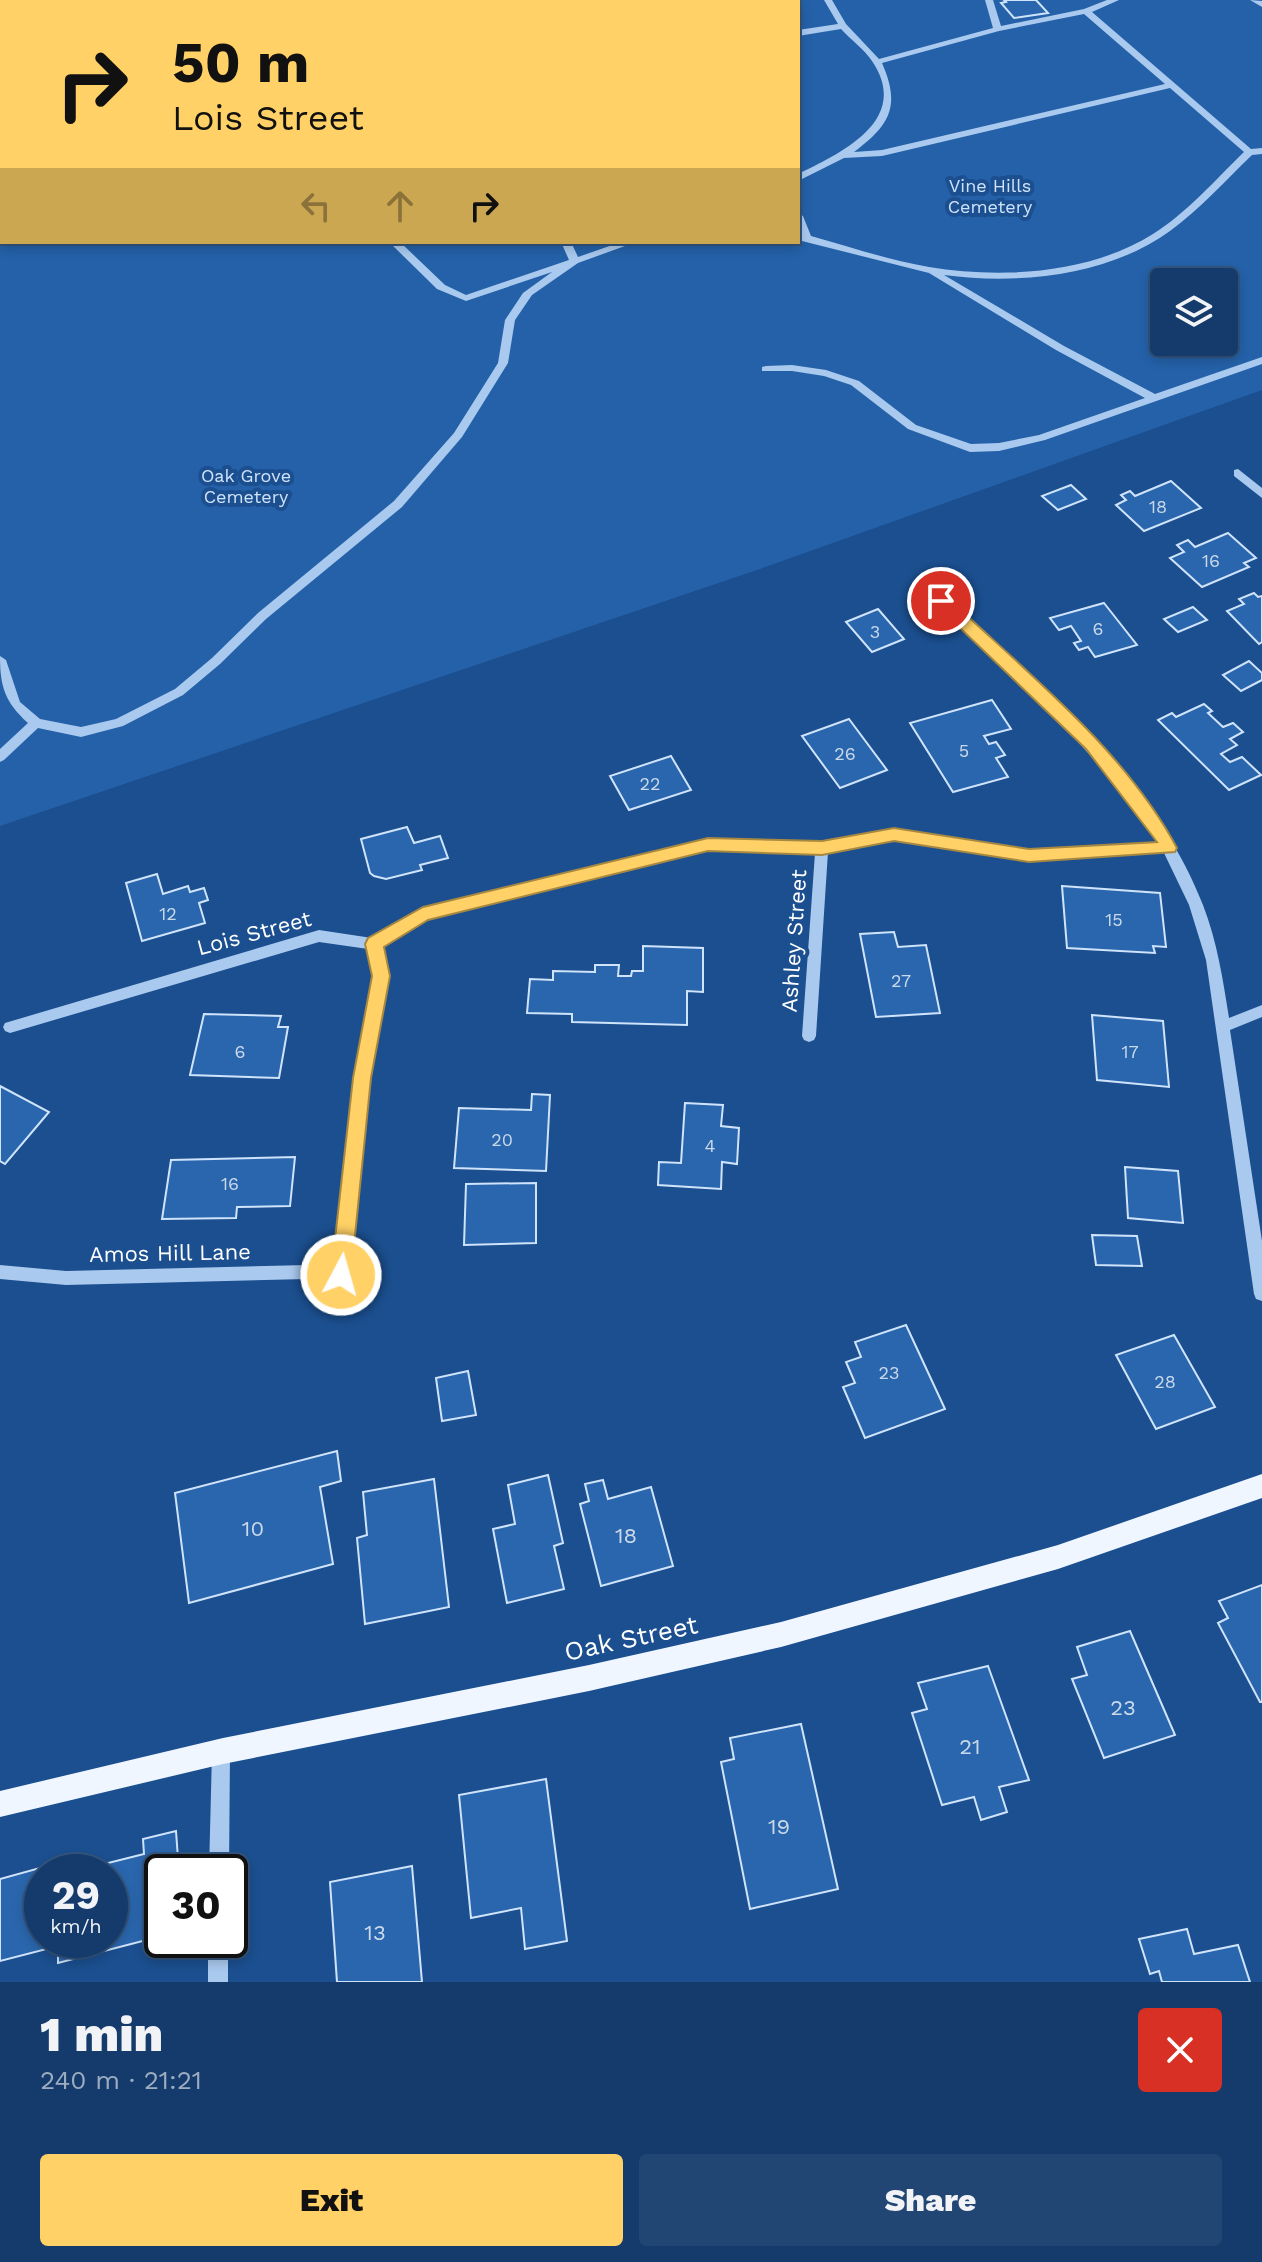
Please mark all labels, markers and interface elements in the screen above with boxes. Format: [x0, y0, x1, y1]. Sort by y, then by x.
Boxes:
text: 50 m [172, 30, 309, 96]
icon: right [40, 32, 144, 136]
text: Lois Street [172, 97, 364, 139]
park label: Vine Hills Cemetery [948, 175, 1033, 217]
icon: left [294, 184, 338, 228]
icon: ahead [378, 184, 422, 228]
icon: right [462, 184, 506, 228]
map controls [1150, 268, 1238, 356]
button: layers [1150, 268, 1238, 356]
park label: Oak Grove Cemetery [201, 465, 291, 507]
house number: 18 [1149, 496, 1167, 517]
house number: 16 [1202, 550, 1220, 571]
pin [907, 567, 975, 635]
icon: arrive [919, 579, 963, 623]
house number: 6 [1093, 618, 1103, 639]
house number: 3 [870, 621, 880, 642]
house number: 5 [959, 740, 969, 761]
house number: 26 [834, 743, 856, 764]
house number: 22 [640, 773, 661, 794]
street label: Ashley Street [777, 869, 811, 1013]
house number: 12 [159, 903, 177, 924]
street label: Lois Street [194, 906, 314, 960]
house number: 15 [1105, 909, 1123, 930]
house number: 27 [891, 970, 911, 991]
house number: 6 [235, 1041, 245, 1062]
house number: 17 [1121, 1041, 1139, 1062]
house number: 20 [491, 1129, 513, 1150]
house number: 4 [705, 1135, 716, 1156]
house number: 16 [221, 1173, 239, 1194]
position arrow [299, 1233, 383, 1317]
street label: Amos Hill Lane [89, 1239, 251, 1267]
house number: 23 [879, 1362, 900, 1383]
house number: 28 [1154, 1371, 1176, 1392]
house number: 10 [242, 1516, 264, 1541]
house number: 18 [615, 1523, 637, 1548]
street label: Oak Street [562, 1609, 700, 1667]
house number: 23 [1110, 1695, 1136, 1720]
house number: 21 [959, 1734, 981, 1759]
house number: 19 [768, 1814, 790, 1839]
speed limit sign: 30 [144, 1854, 248, 1958]
text: 29 [52, 1872, 100, 1919]
text: km/h [50, 1914, 102, 1938]
house number: 13 [364, 1920, 386, 1945]
text: 1 min [40, 2006, 163, 2063]
button: close [1138, 2008, 1222, 2092]
text: 240 m · 21:21 [40, 2065, 202, 2095]
button: Exit [40, 2154, 623, 2246]
button: Share [639, 2154, 1222, 2246]

